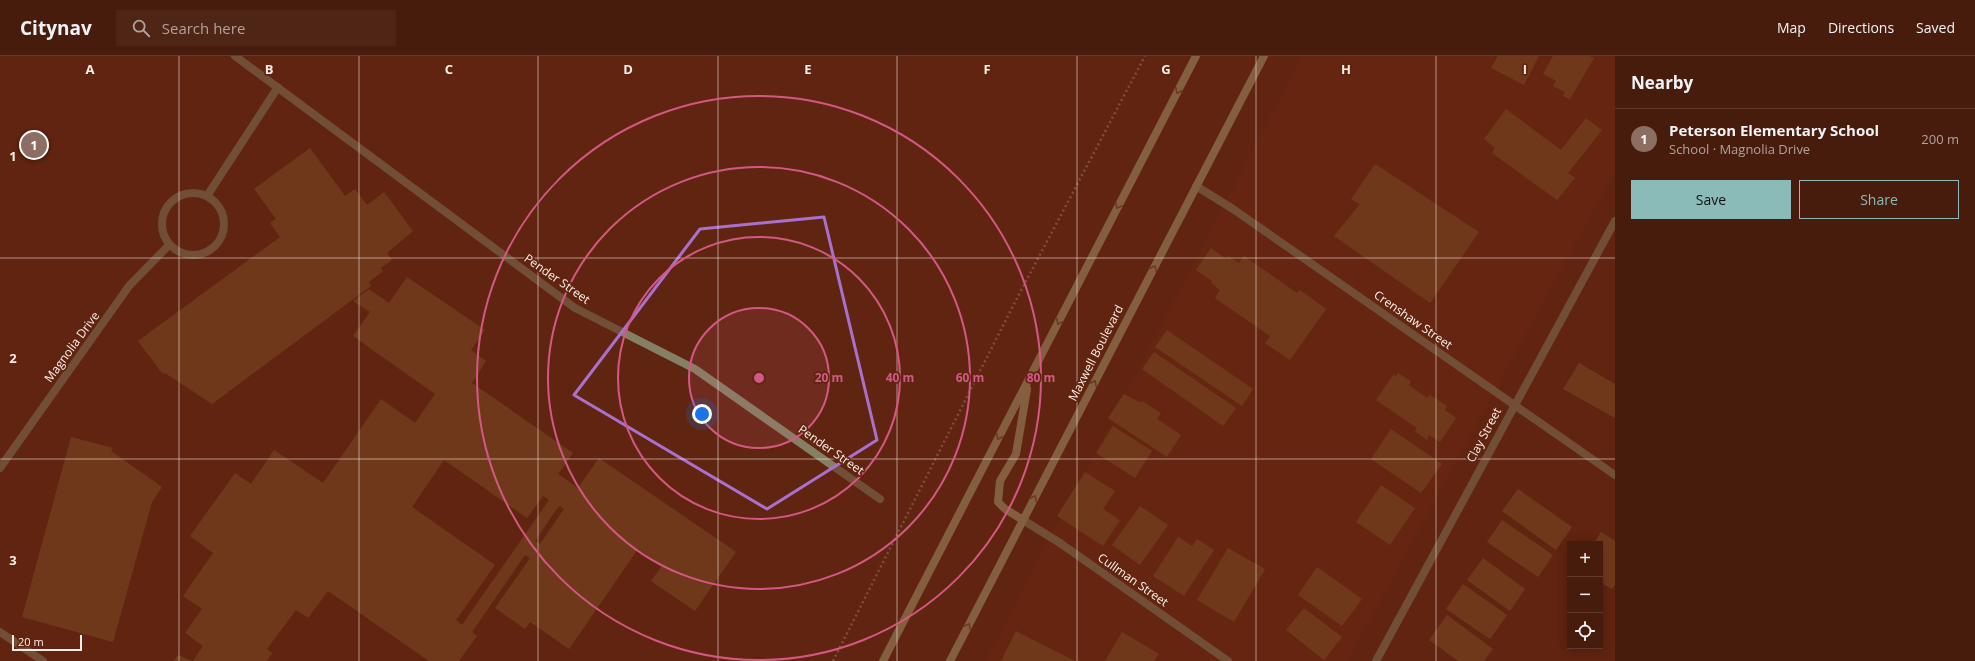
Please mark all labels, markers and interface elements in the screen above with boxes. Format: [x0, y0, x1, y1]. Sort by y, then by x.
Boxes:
search box [116, 10, 396, 46]
text: Citynav [20, 15, 92, 41]
icon: search [130, 17, 152, 39]
text: Search here [162, 18, 245, 38]
text: Map [1777, 18, 1806, 37]
text: Directions [1828, 18, 1894, 37]
text: Saved [1916, 18, 1955, 37]
text: A [86, 60, 95, 78]
text: B [265, 60, 274, 78]
text: C [445, 60, 453, 78]
text: D [623, 60, 633, 78]
text: E [804, 60, 812, 78]
text: F [983, 60, 991, 78]
text: G [1161, 60, 1171, 78]
text: H [1341, 60, 1351, 78]
text: I [1523, 60, 1527, 78]
text: Nearby [1631, 71, 1693, 94]
one-way arrow [1175, 86, 1183, 94]
text: Peterson Elementary School [1669, 120, 1879, 140]
pin: 1 [21, 130, 47, 160]
text: 1 [1640, 130, 1648, 148]
text: 200 m [1921, 130, 1959, 148]
text: School · Magnolia Drive [1669, 140, 1810, 158]
text: 1 [9, 147, 17, 165]
button: Save [1631, 180, 1791, 219]
button: Share [1799, 180, 1959, 219]
one-way arrow [1116, 202, 1123, 209]
street label: Pender Street [521, 250, 594, 308]
one-way arrow [1149, 264, 1156, 272]
street label: Crenshaw Street [1371, 286, 1456, 353]
street label: Maxwell Boulevard [1064, 302, 1127, 404]
street label: Magnolia Drive [40, 308, 103, 386]
one-way arrow [1056, 317, 1063, 325]
text: 2 [9, 349, 17, 367]
text: 20 m [815, 369, 843, 386]
text: 40 m [886, 369, 914, 386]
text: 60 m [956, 369, 984, 386]
text: 80 m [1027, 369, 1055, 386]
centre of rings [752, 371, 766, 385]
one-way arrow [1089, 380, 1096, 387]
your location [692, 404, 712, 424]
street label: Clay Street [1462, 404, 1505, 465]
street label: Pender Street [795, 421, 868, 479]
one-way arrow [996, 433, 1004, 440]
one-way arrow [1029, 495, 1036, 503]
map controls [1567, 541, 1603, 649]
button: + [1567, 541, 1603, 577]
street label: Cullman Street [1095, 549, 1172, 610]
text: 3 [9, 551, 17, 569]
button: − [1567, 577, 1603, 613]
button: locate [1567, 613, 1603, 649]
one-way arrow [963, 623, 970, 631]
scale bar [12, 633, 82, 652]
text: 20 m [18, 634, 44, 649]

